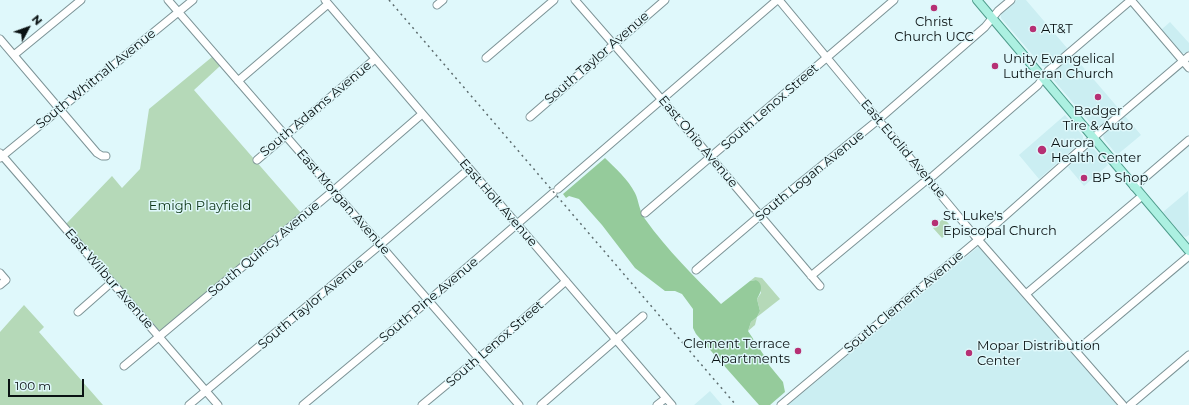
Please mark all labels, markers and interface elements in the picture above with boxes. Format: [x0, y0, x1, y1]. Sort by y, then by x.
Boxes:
marker: Christ Church UCC [929, 3, 939, 13]
north arrow [8, 8, 48, 48]
street label: South Taylor Avenue [542, 8, 652, 108]
text: N [29, 12, 45, 28]
place label: Christ Church UCC [894, 14, 974, 45]
place label: AT&T [1041, 21, 1073, 37]
marker: AT&T [1028, 24, 1038, 34]
street label: South Whitnall Avenue [33, 26, 159, 132]
place label: Unity Evangelical Lutheran Church [1003, 51, 1115, 82]
street label: South Adams Avenue [257, 58, 375, 160]
street label: South Lenox Street [718, 60, 822, 154]
marker: Unity Evangelical Lutheran Church [990, 61, 1000, 71]
marker: Badger Tire & Auto [1093, 92, 1103, 102]
street label: East Ohio Avenue [655, 93, 741, 191]
street label: East Euclid Avenue [857, 96, 949, 202]
place label: Badger Tire & Auto [1063, 103, 1133, 134]
street label: South Logan Avenue [752, 127, 868, 225]
place label: Aurora Health Center [1051, 135, 1141, 166]
marker: Aurora Health Center [1036, 144, 1048, 156]
street label: East Morgan Avenue [293, 146, 393, 258]
street label: East Holt Avenue [456, 156, 540, 250]
place label: BP Shop [1092, 170, 1148, 186]
marker: BP Shop [1079, 173, 1089, 183]
park label: Emigh Playfield [149, 198, 251, 214]
street label: South Quincy Avenue [205, 198, 323, 300]
place label: St. Luke's Episcopal Church [943, 208, 1057, 239]
marker: St. Luke's Episcopal Church [930, 218, 940, 228]
street label: East Wilbur Avenue [61, 226, 157, 332]
street label: South Clement Avenue [841, 247, 967, 357]
street label: South Pine Avenue [376, 254, 482, 346]
street label: South Taylor Avenue [255, 255, 367, 353]
street label: South Lenox Street [443, 297, 547, 391]
place label: Clement Terrace Apartments [683, 336, 790, 367]
place label: Mopar Distribution Center [977, 338, 1100, 369]
marker: Clement Terrace Apartments [793, 346, 803, 356]
marker: Mopar Distribution Center [964, 348, 974, 358]
scale bar [10, 371, 86, 397]
text: 100 m [15, 378, 51, 393]

